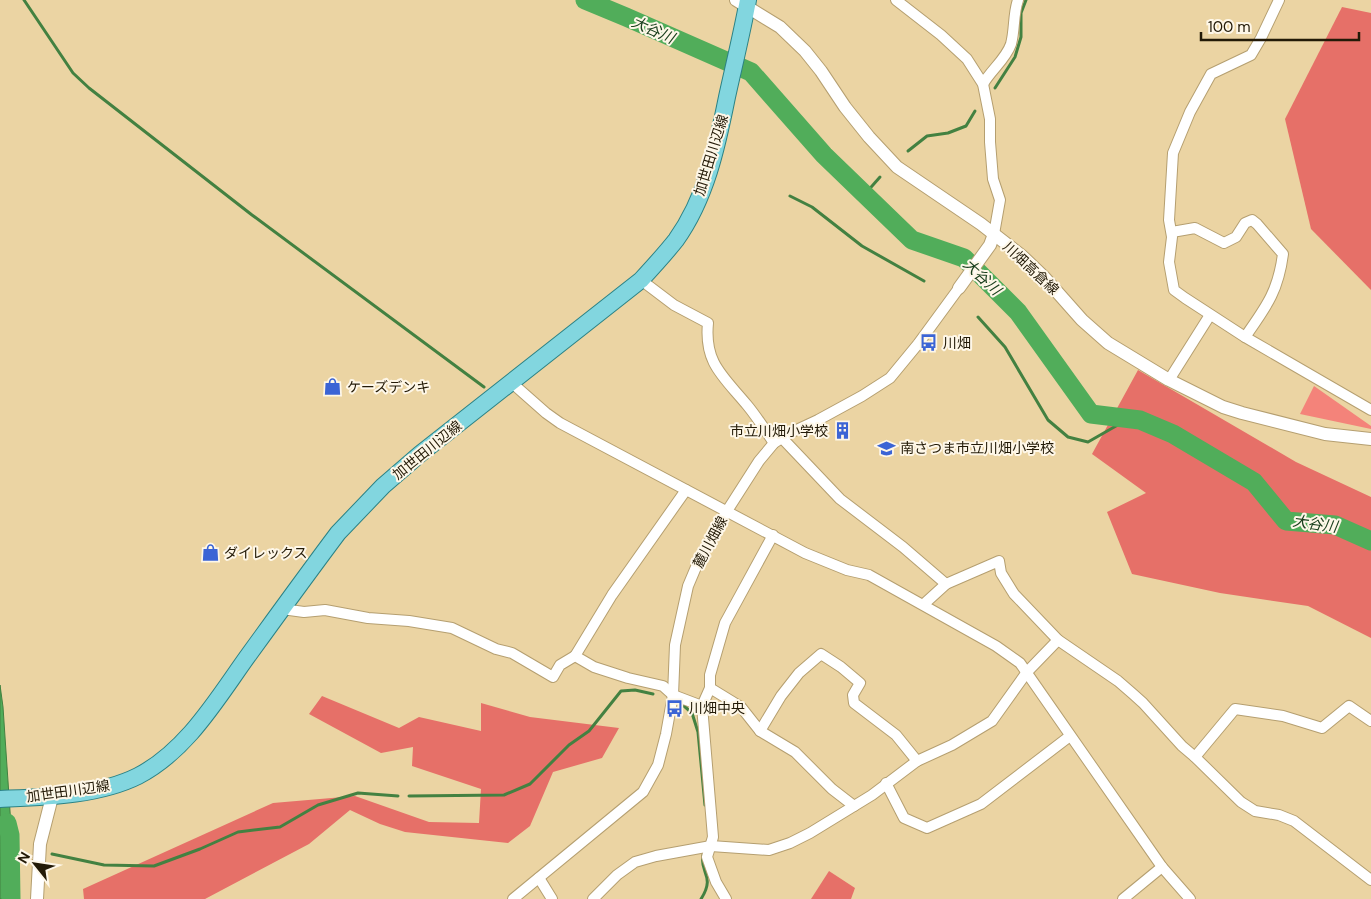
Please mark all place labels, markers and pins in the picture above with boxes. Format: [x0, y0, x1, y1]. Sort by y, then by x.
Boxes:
bus stop icon: 川畑 [919, 333, 939, 353]
place label: 川畑 [943, 334, 971, 352]
shop icon: ケーズデンキ [323, 377, 343, 397]
place label: ケーズデンキ [347, 378, 430, 396]
building icon: 市立川畑小学校 [832, 421, 852, 441]
place label: 市立川畑小学校 [730, 422, 828, 440]
school or university icon: 南さつま市立川畑小学校 [876, 438, 896, 458]
place label: 南さつま市立川畑小学校 [900, 439, 1054, 457]
shop icon: ダイレックス [200, 543, 220, 563]
place label: ダイレックス [224, 544, 308, 562]
bus stop icon: 川畑中央 [665, 698, 685, 718]
place label: 川畑中央 [689, 699, 745, 717]

